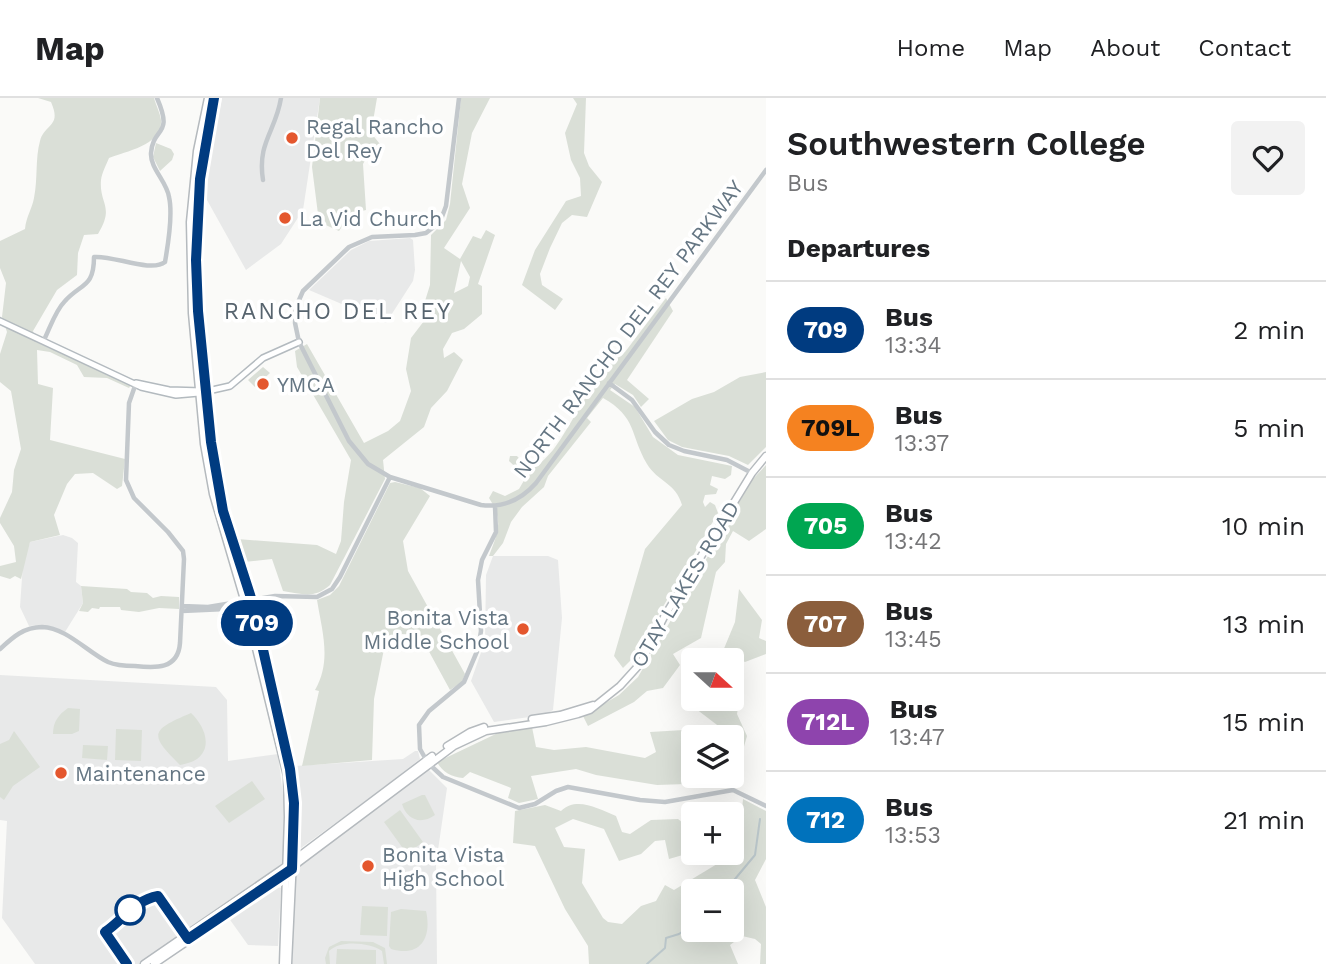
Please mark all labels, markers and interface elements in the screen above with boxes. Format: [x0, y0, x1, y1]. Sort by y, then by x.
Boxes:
text: Map [35, 29, 105, 68]
text: Home [897, 34, 965, 62]
text: Map [1003, 34, 1052, 62]
text: About [1090, 34, 1160, 62]
text: Contact [1198, 34, 1291, 62]
place label: Regal Rancho Del Rey [306, 114, 444, 163]
button: heart [1231, 121, 1305, 195]
text: Southwestern College [787, 124, 1146, 163]
marker: Regal Rancho Del Rey [284, 130, 300, 146]
text: Bus [787, 170, 828, 197]
street label: NORTH RANCHO DEL REY PARKWAY [508, 175, 748, 483]
place label: La Vid Church [299, 206, 442, 231]
marker: La Vid Church [277, 210, 293, 226]
text: Departures [787, 233, 930, 263]
district label: RANCHO DEL REY [224, 298, 452, 325]
text: Bus [885, 302, 933, 332]
text: 2 min [1233, 315, 1305, 345]
text: 709 [803, 316, 848, 344]
text: 13:34 [885, 332, 942, 359]
place label: YMCA [277, 372, 335, 397]
marker: YMCA [255, 376, 271, 392]
text: Bus [895, 400, 942, 430]
text: 5 min [1233, 413, 1305, 443]
text: 709L [801, 414, 860, 442]
text: 13:37 [895, 430, 949, 457]
street label: OTAY LAKES ROAD [626, 496, 744, 672]
text: Bus [885, 498, 933, 528]
text: 10 min [1222, 511, 1305, 541]
text: 705 [804, 512, 847, 540]
text: 13:42 [885, 528, 942, 555]
text: Bus [885, 596, 933, 626]
line badge: 709 [217, 600, 297, 646]
place label: Bonita Vista Middle School [364, 605, 510, 654]
text: 709 [235, 609, 279, 637]
text: 13 min [1223, 609, 1305, 639]
text: 707 [804, 610, 847, 638]
marker: Bonita Vista Middle School [515, 621, 531, 637]
text: 13:45 [885, 626, 942, 653]
north arrow [681, 648, 744, 710]
map controls [681, 648, 744, 942]
text: Bus [890, 694, 937, 724]
text: 15 min [1223, 707, 1305, 737]
text: 712L [801, 708, 855, 736]
text: 13:47 [890, 724, 945, 751]
button: layers [681, 725, 744, 788]
place label: Maintenance [75, 761, 206, 786]
marker: Maintenance [53, 765, 69, 781]
text: Bus [885, 792, 933, 822]
button: + [681, 802, 744, 865]
text: 21 min [1223, 805, 1305, 835]
text: 712 [806, 806, 845, 834]
text: 13:53 [885, 822, 941, 849]
place label: Bonita Vista High School [382, 842, 505, 891]
marker: Bonita Vista High School [360, 858, 376, 874]
button: − [681, 879, 744, 942]
unlabelled marker [115, 895, 145, 925]

